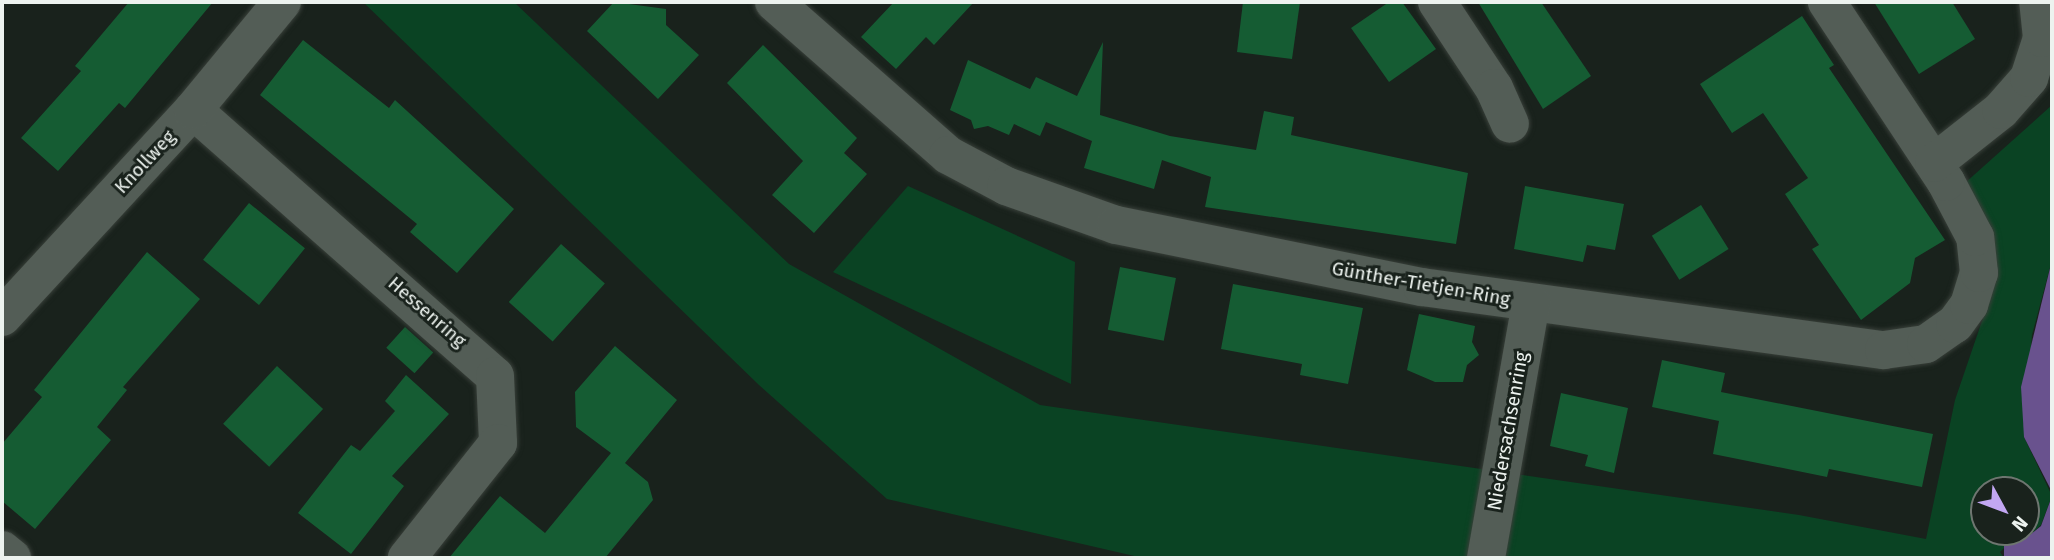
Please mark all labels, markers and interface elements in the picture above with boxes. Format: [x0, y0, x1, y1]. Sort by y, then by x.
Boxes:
street label: Knollweg [110, 126, 180, 198]
street label: Günther-Tietjen-Ring [1330, 257, 1512, 311]
street label: Hessenring [383, 272, 471, 352]
street label: Niedersachsenring [1483, 350, 1533, 512]
north arrow [1970, 476, 2040, 546]
text: N [2007, 511, 2033, 536]

